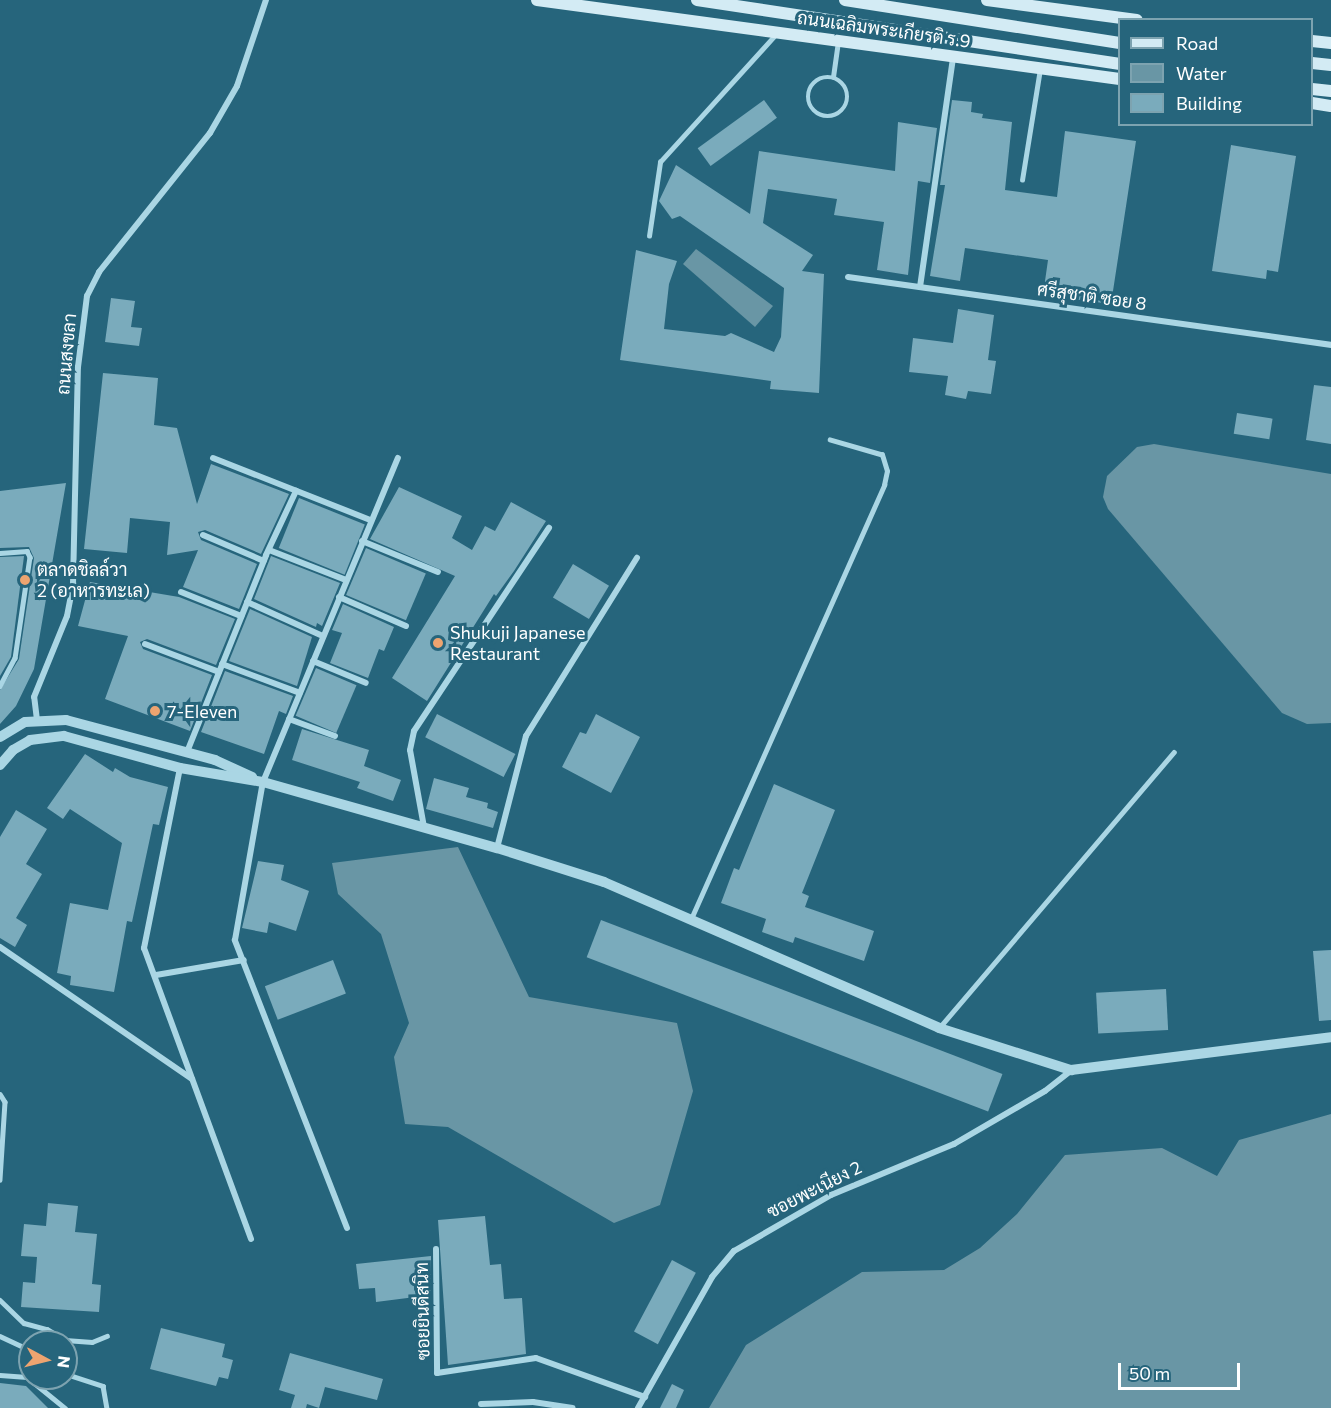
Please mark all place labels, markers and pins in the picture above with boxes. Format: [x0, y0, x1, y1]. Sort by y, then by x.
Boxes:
place label: ตลาดชิลล์วา 2 (อาหารทะเล) [37, 559, 150, 602]
marker: ตลาดชิลล์วา 2 (อาหารทะเล) [18, 573, 32, 587]
place label: Shukuji Japanese Restaurant [450, 622, 586, 664]
marker: Shukuji Japanese Restaurant [431, 636, 445, 650]
place label: 7-Eleven [167, 700, 237, 722]
marker: 7-Eleven [148, 704, 162, 718]

